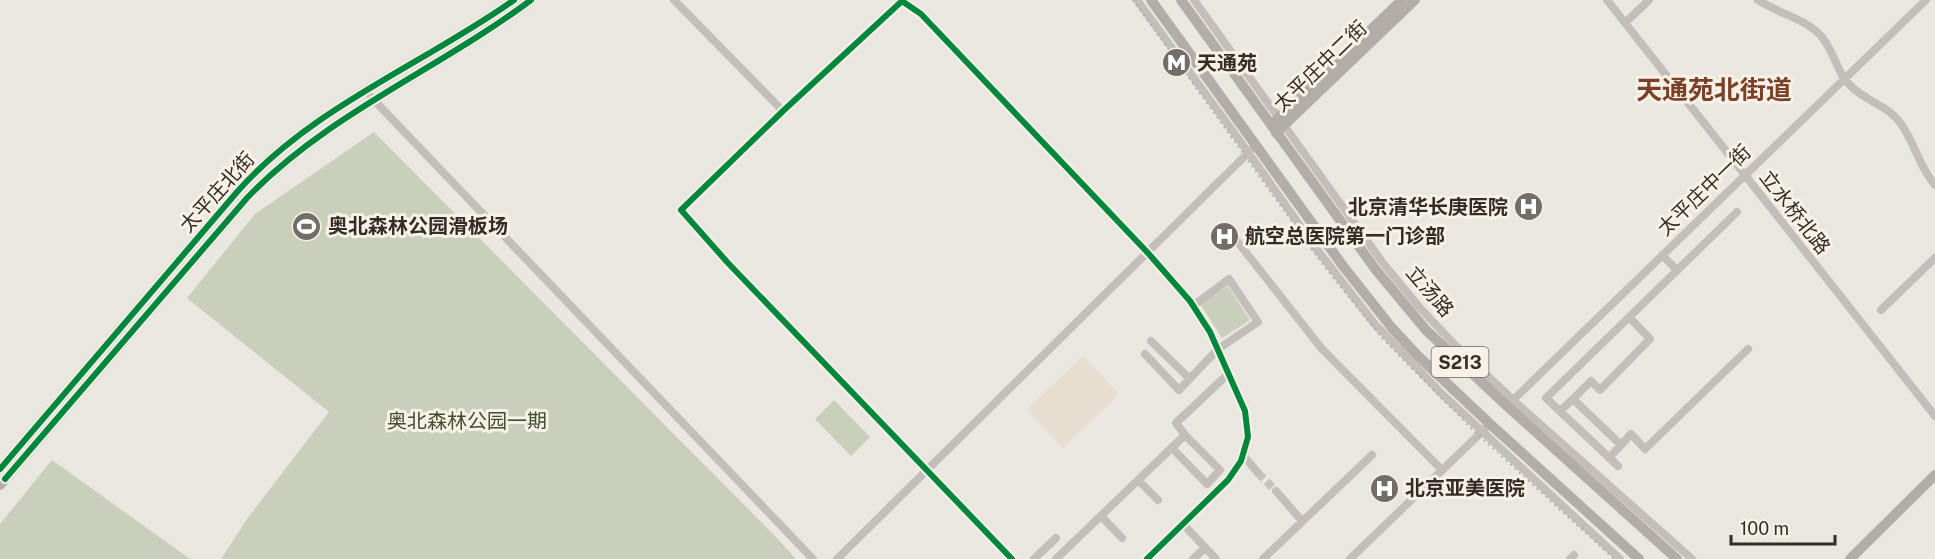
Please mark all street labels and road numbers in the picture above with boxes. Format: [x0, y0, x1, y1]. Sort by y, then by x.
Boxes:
street label: 太平庄中二街 [1269, 16, 1371, 116]
street label: 太平庄中一街 [1653, 140, 1755, 240]
street label: 太平庄北街 [175, 147, 259, 237]
street label: 立水桥北路 [1755, 165, 1835, 259]
street label: 立汤路 [1401, 260, 1459, 322]
road number: S213 [1432, 347, 1488, 377]

